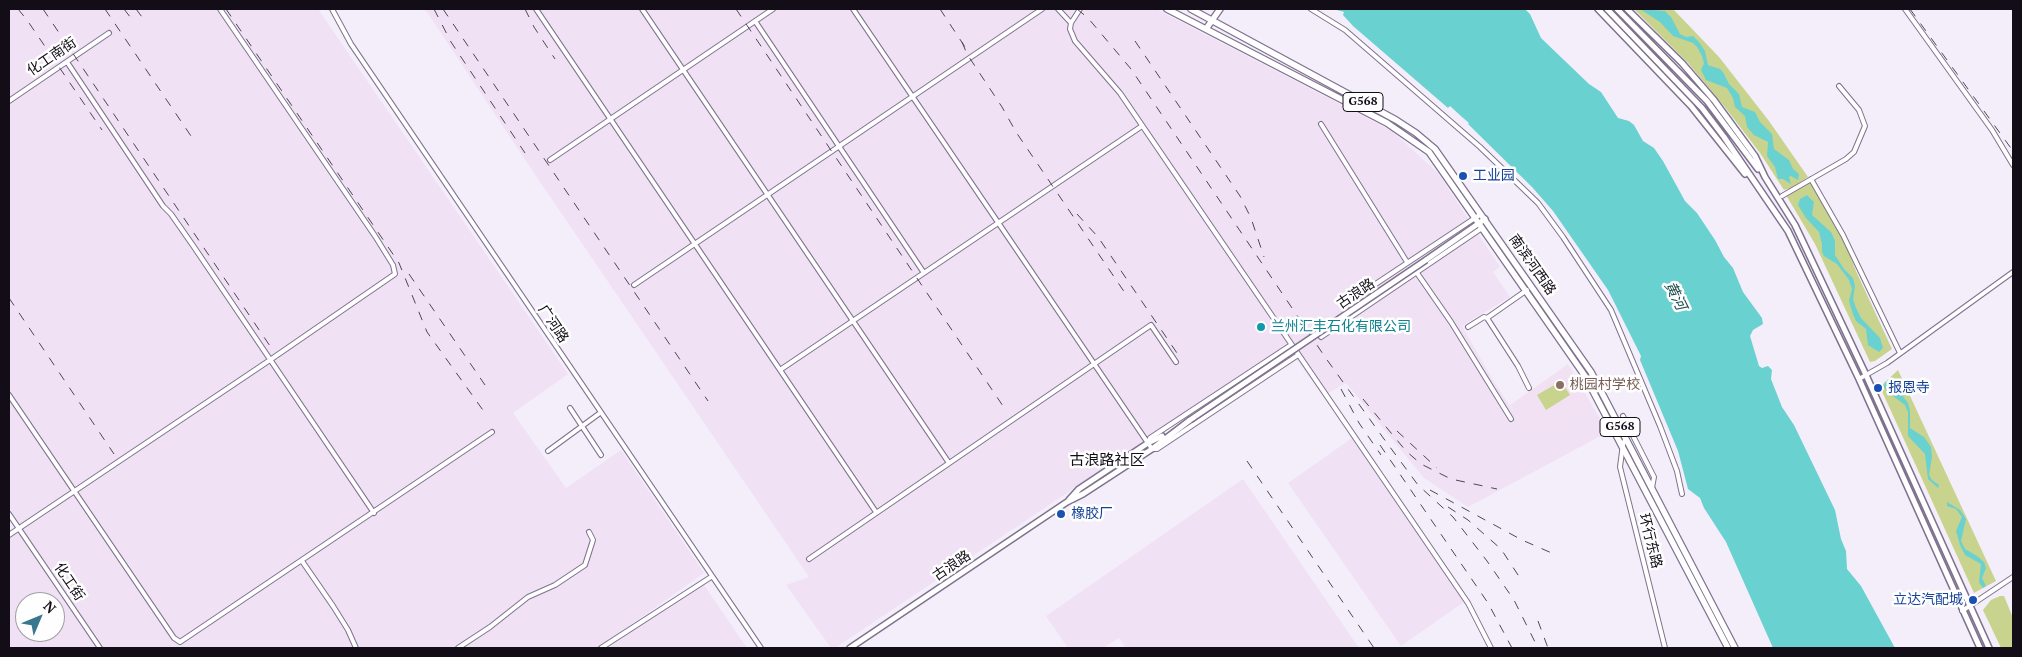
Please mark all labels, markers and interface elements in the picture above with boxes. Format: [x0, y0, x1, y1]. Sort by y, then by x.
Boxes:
street label: 化工南街 [24, 34, 80, 80]
road number: G568 [1343, 92, 1383, 111]
place label: 工业园 [1473, 168, 1515, 184]
marker: 工业园 [1457, 170, 1469, 182]
street label: 南滨河西路 [1505, 232, 1559, 298]
street label: 古浪路 [1334, 275, 1378, 313]
water label: 黄河 [1660, 279, 1690, 313]
street label: 广河路 [534, 302, 572, 346]
place label: 兰州汇丰石化有限公司 [1271, 319, 1411, 335]
marker: 兰州汇丰石化有限公司 [1255, 321, 1267, 333]
place label: 桃园村学校 [1570, 377, 1640, 393]
marker: 桃园村学校 [1554, 379, 1566, 391]
place label: 报恩寺 [1888, 380, 1930, 396]
marker: 报恩寺 [1872, 382, 1884, 394]
road number: G568 [1600, 418, 1640, 437]
district label: 古浪路社区 [1070, 452, 1144, 470]
place label: 橡胶厂 [1071, 506, 1113, 522]
marker: 橡胶厂 [1055, 508, 1067, 520]
street label: 环行东路 [1635, 512, 1665, 570]
street label: 古浪路 [930, 547, 974, 585]
street label: 化工街 [50, 560, 88, 604]
north arrow [15, 592, 65, 642]
place label: 立达汽配城 [1893, 592, 1963, 608]
marker: 立达汽配城 [1967, 594, 1979, 606]
text: N [40, 596, 61, 617]

